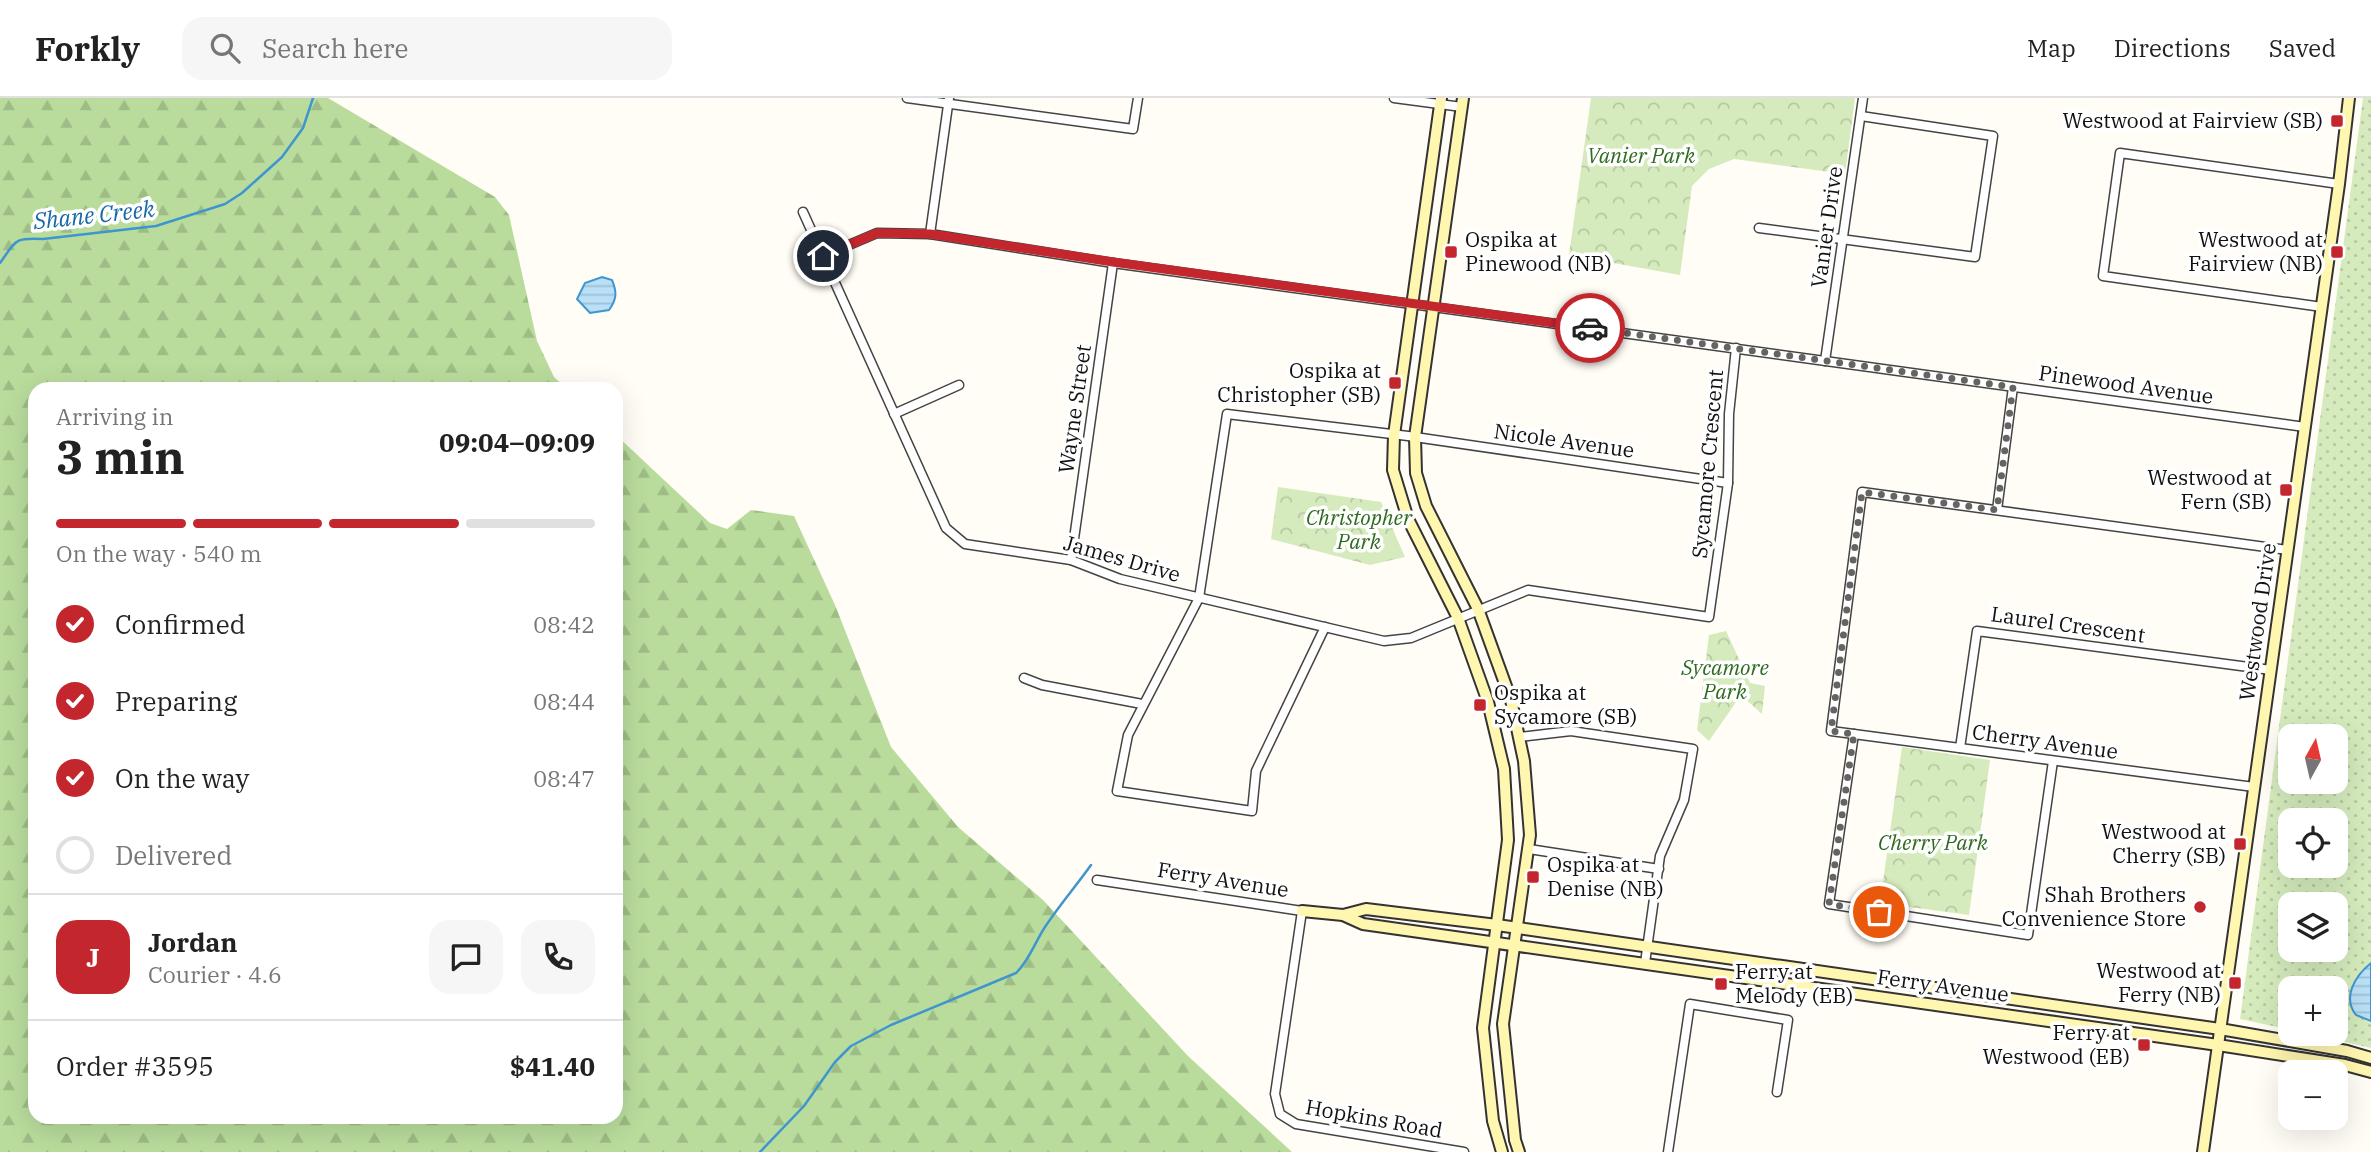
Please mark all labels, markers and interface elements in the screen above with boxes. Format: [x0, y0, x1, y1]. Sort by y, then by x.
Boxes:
search box [182, 17, 672, 80]
text: Forkly [35, 27, 140, 70]
icon: search [206, 29, 244, 67]
text: Search here [262, 31, 409, 65]
text: Map [2027, 32, 2076, 64]
text: Directions [2114, 32, 2231, 64]
text: Saved [2269, 32, 2336, 64]
place label: Westwood at Fairview (SB) [2063, 106, 2323, 134]
marker: Westwood at Fairview (SB) [2329, 113, 2345, 129]
park label: Vanier Park [1587, 141, 1696, 169]
street label: Vanier Drive [1804, 164, 1848, 289]
water label: Shane Creek [31, 193, 157, 235]
place label: Ospika at Pinewood (NB) [1465, 225, 1612, 277]
place label: Westwood at Fairview (NB) [2188, 225, 2323, 277]
pin [793, 226, 853, 286]
icon: home [804, 237, 842, 275]
marker: Ospika at Pinewood (NB) [1443, 244, 1459, 260]
marker: Westwood at Fairview (NB) [2329, 244, 2345, 260]
courier [1555, 293, 1625, 363]
icon: car [1571, 309, 1609, 347]
street label: Wayne Street [1051, 343, 1097, 475]
place label: Ospika at Christopher (SB) [1217, 356, 1381, 408]
street label: Pinewood Avenue [2037, 358, 2215, 410]
street label: Sycamore Crescent [1685, 368, 1729, 560]
marker: Ospika at Christopher (SB) [1387, 375, 1403, 391]
text: Arriving in [56, 401, 173, 431]
street label: Nicole Avenue [1492, 416, 1636, 464]
text: 09:04–09:09 [439, 425, 595, 459]
text: 3 min [56, 427, 185, 487]
place label: Westwood at Fern (SB) [2147, 463, 2272, 515]
marker: Westwood at Fern (SB) [2278, 482, 2294, 498]
park label: Christopher Park [1306, 503, 1413, 555]
street label: James Drive [1061, 528, 1184, 588]
text: On the way · 540 m [56, 538, 262, 568]
street label: Westwood Drive [2232, 541, 2282, 703]
street label: Laurel Crescent [1989, 599, 2147, 649]
icon: check [56, 605, 94, 643]
text: Confirmed [115, 607, 246, 641]
text: 08:42 [533, 609, 595, 639]
park label: Sycamore Park [1680, 653, 1769, 705]
place label: Ospika at Sycamore (SB) [1494, 678, 1637, 730]
icon: check [56, 682, 94, 720]
text: Preparing [115, 684, 237, 718]
text: 08:44 [533, 686, 595, 716]
marker: Ospika at Sycamore (SB) [1472, 697, 1488, 713]
street label: Cherry Avenue [1970, 717, 2120, 765]
north arrow [2278, 724, 2348, 794]
map controls [2278, 724, 2348, 1130]
icon: check [56, 759, 94, 797]
text: On the way [115, 761, 249, 795]
text: 08:47 [533, 763, 595, 793]
button: locate [2278, 808, 2348, 878]
place label: Westwood at Cherry (SB) [2101, 817, 2226, 869]
park label: Cherry Park [1878, 828, 1989, 856]
marker: Westwood at Cherry (SB) [2232, 836, 2248, 852]
text: Delivered [115, 838, 232, 872]
place label: Ospika at Denise (NB) [1547, 850, 1664, 902]
street label: Ferry Avenue [1155, 855, 1291, 903]
marker: Ospika at Denise (NB) [1525, 869, 1541, 885]
place label: Shah Brothers Convenience Store [2002, 880, 2186, 932]
pin [1849, 882, 1909, 942]
button: layers [2278, 892, 2348, 962]
icon: bag [1860, 893, 1898, 931]
marker: Shah Brothers Convenience Store [2192, 899, 2208, 915]
button: chat [429, 920, 503, 994]
button: phone [521, 920, 595, 994]
text: Jordan [148, 925, 238, 959]
text: J [86, 940, 100, 974]
place label: Westwood at Ferry (NB) [2096, 956, 2221, 1008]
place label: Ferry at Melody (EB) [1735, 957, 1853, 1009]
text: Courier · 4.6 [148, 959, 282, 989]
street label: Ferry Avenue [1875, 962, 2011, 1008]
marker: Westwood at Ferry (NB) [2227, 975, 2243, 991]
marker: Ferry at Melody (EB) [1713, 976, 1729, 992]
button: + [2278, 976, 2348, 1046]
place label: Ferry at Westwood (EB) [1983, 1018, 2130, 1070]
marker: Ferry at Westwood (EB) [2136, 1037, 2152, 1053]
text: Order #3595 [56, 1049, 214, 1083]
text: $41.40 [510, 1049, 595, 1083]
button: − [2278, 1060, 2348, 1130]
street label: Hopkins Road [1303, 1092, 1445, 1144]

